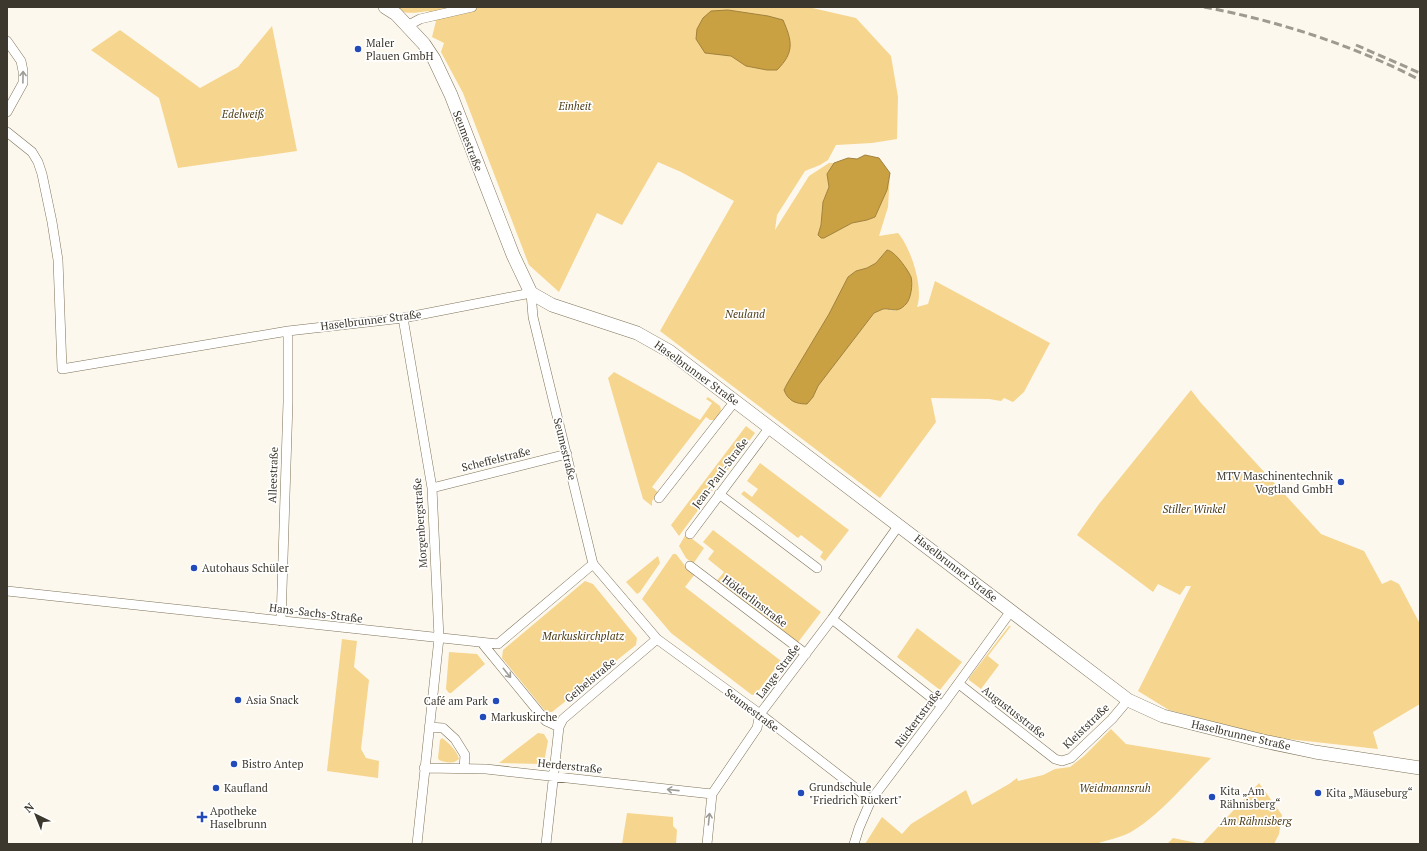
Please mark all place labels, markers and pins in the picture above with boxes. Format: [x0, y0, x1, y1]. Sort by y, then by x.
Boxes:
place label: Maler Plauen GmbH [366, 36, 434, 63]
marker: Maler Plauen GmbH [353, 44, 363, 54]
place label: MTV Maschinentechnik Vogtland GmbH [1217, 469, 1333, 496]
marker: MTV Maschinentechnik Vogtland GmbH [1336, 477, 1346, 487]
place label: Autohaus Schüler [202, 561, 289, 575]
marker: Autohaus Schüler [189, 563, 199, 573]
place label: Asia Snack [246, 693, 299, 707]
place label: Café am Park [424, 694, 488, 708]
marker: Asia Snack [233, 695, 243, 705]
marker: Café am Park [491, 696, 501, 706]
place label: Markuskirche [491, 710, 558, 724]
marker: Markuskirche [478, 712, 488, 722]
place label: Bistro Antep [242, 757, 304, 771]
marker: Bistro Antep [229, 759, 239, 769]
place label: Grundschule "Friedrich Rückert" [809, 780, 902, 807]
place label: Kaufland [224, 781, 268, 795]
marker: Kaufland [211, 783, 221, 793]
place label: Kita „Am Rähnisberg“ [1220, 784, 1280, 811]
place label: Kita „Mäuseburg“ [1326, 786, 1413, 800]
marker: Grundschule "Friedrich Rückert" [796, 788, 806, 798]
marker: Kita „Mäuseburg“ [1313, 788, 1323, 798]
marker: Kita „Am Rähnisberg“ [1207, 792, 1217, 802]
place label: Apotheke Haselbrunn [210, 804, 267, 831]
marker: Apotheke Haselbrunn [197, 812, 207, 822]

